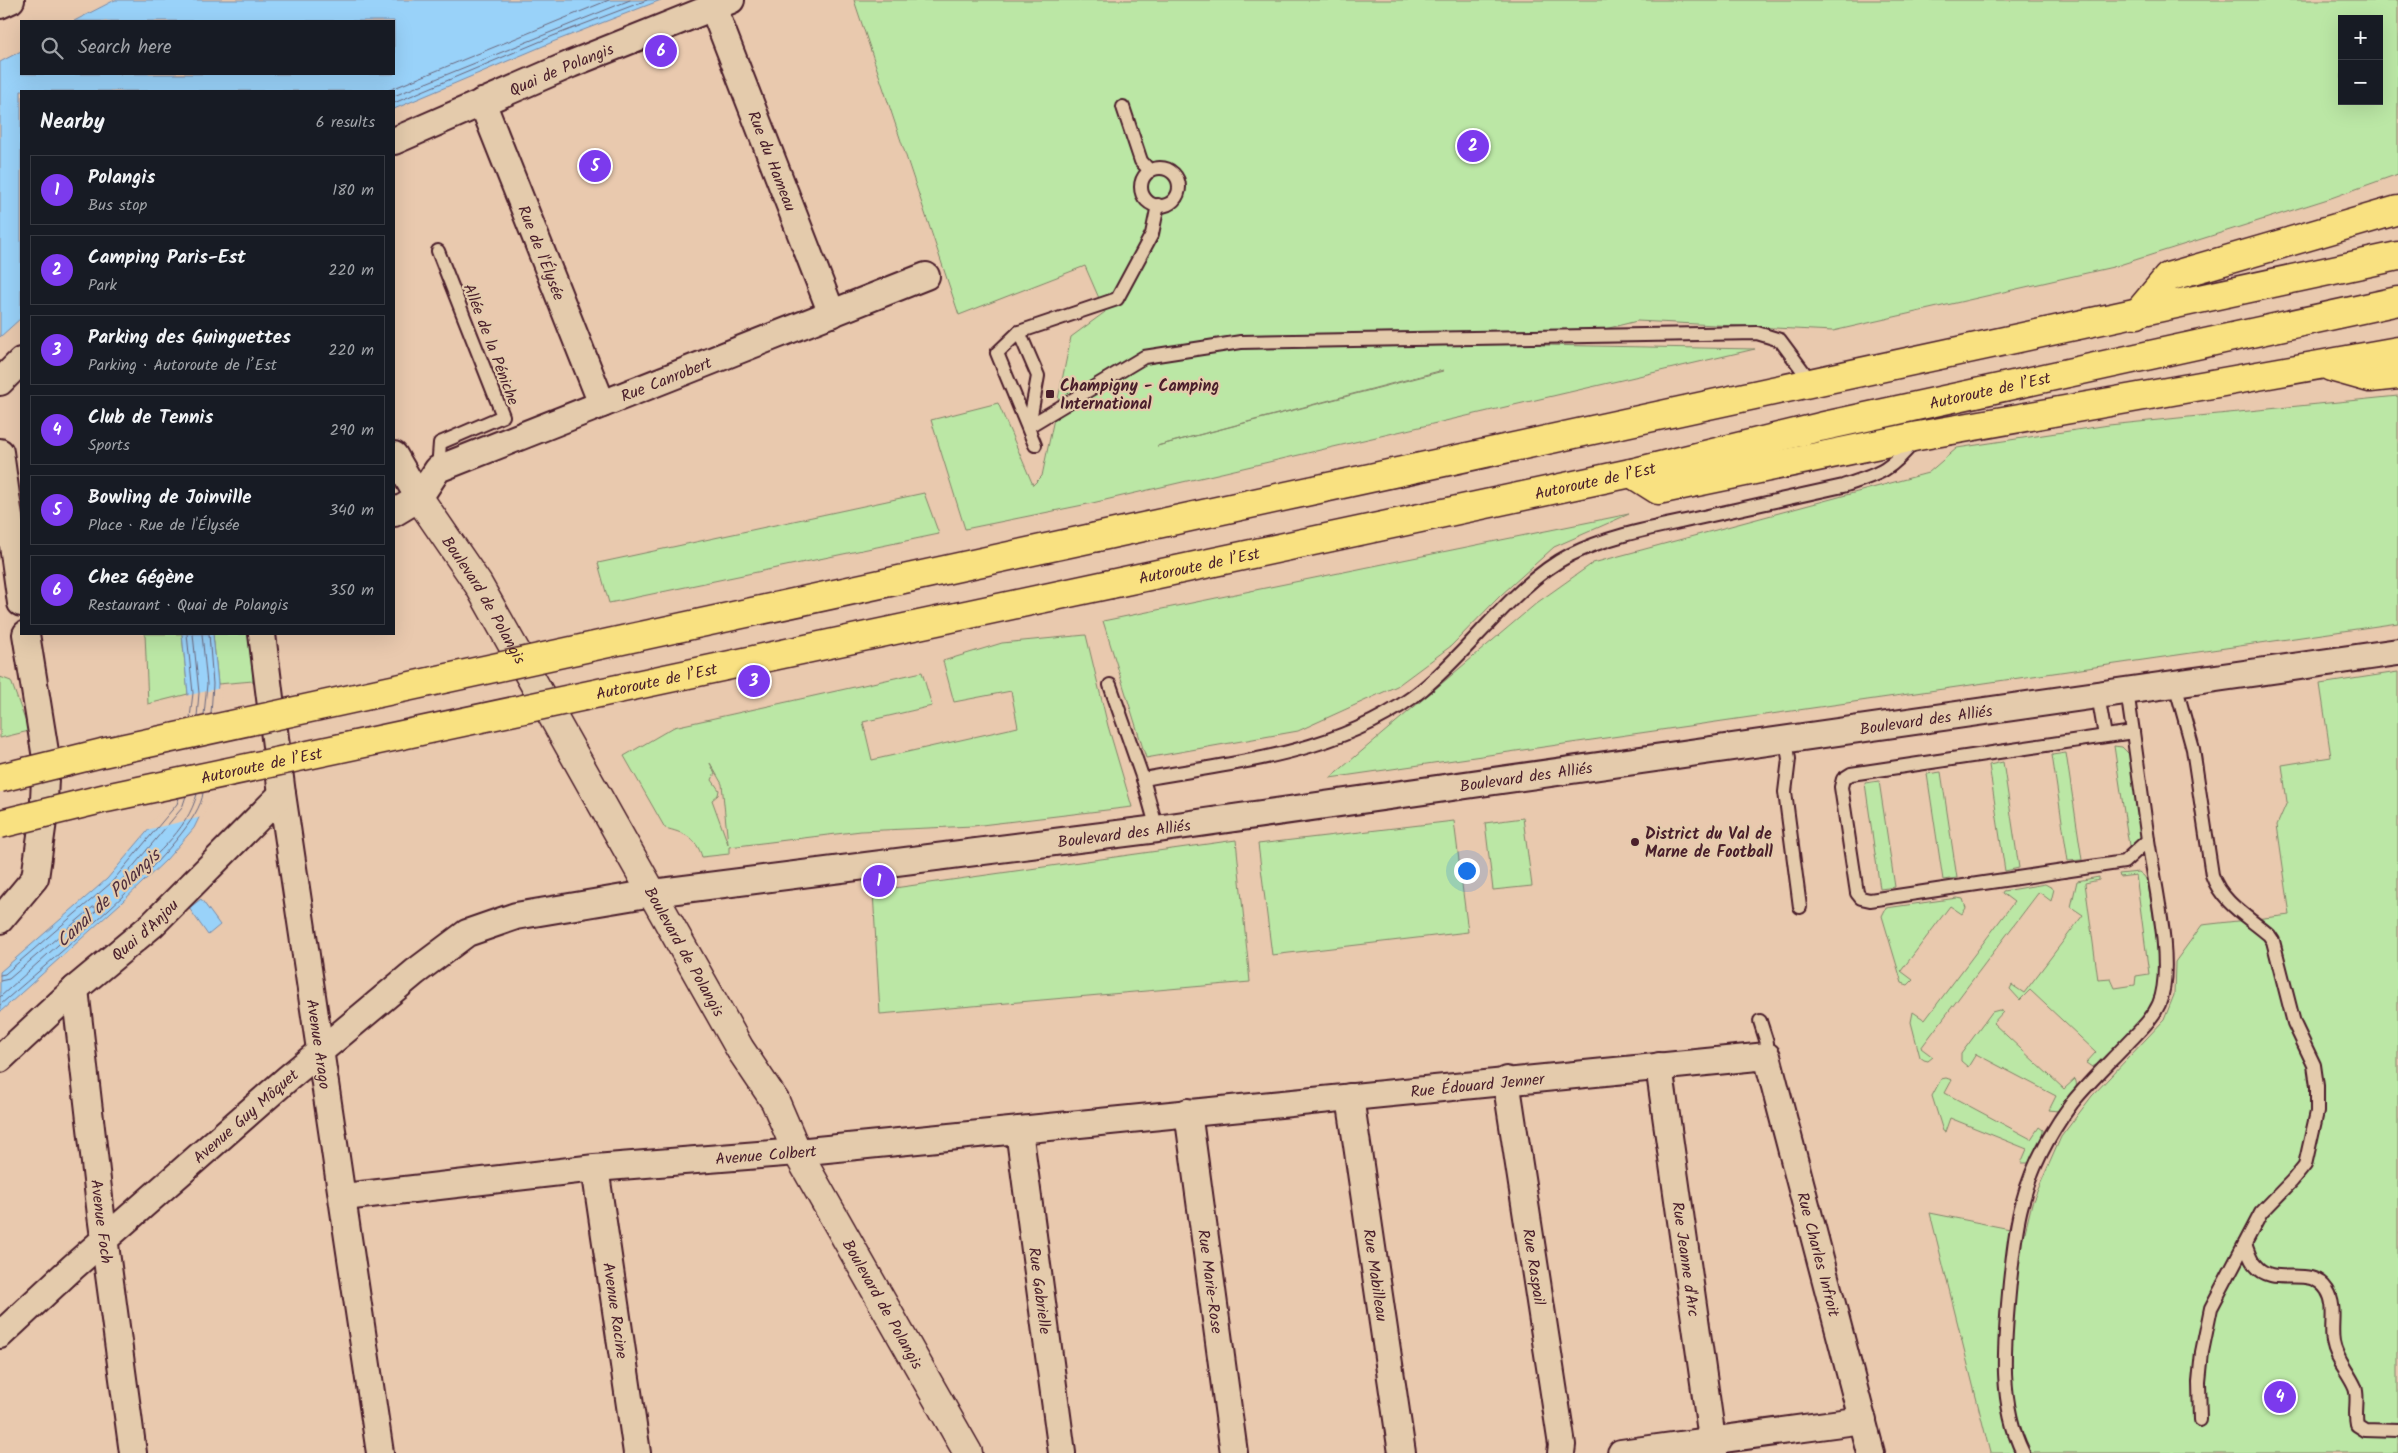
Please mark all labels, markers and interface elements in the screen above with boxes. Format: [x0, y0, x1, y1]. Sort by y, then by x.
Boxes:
map controls [2338, 15, 2383, 105]
button: + [2338, 15, 2383, 60]
search box [20, 20, 395, 75]
pin: 6 [645, 32, 677, 70]
text: Search here [78, 33, 172, 63]
icon: search [38, 34, 66, 62]
street label: Quai de Polangis [505, 37, 618, 103]
button: − [2338, 60, 2383, 105]
text: Nearby [40, 106, 105, 139]
street label: Rue du Hameau [740, 107, 802, 216]
text: 6 results [316, 110, 375, 135]
pin: 2 [1457, 127, 1489, 165]
pin: 5 [579, 147, 611, 185]
text: Polangis [88, 163, 155, 193]
text: 1 [55, 178, 59, 203]
text: 180 m [332, 178, 374, 203]
text: Bus stop [88, 193, 147, 218]
street label: Rue de l'Élysée [510, 202, 571, 304]
text: Camping Paris-Est [88, 243, 246, 273]
text: 2 [52, 258, 62, 283]
text: 220 m [328, 258, 374, 283]
text: Park [88, 273, 117, 298]
street label: Allée de la Péniche [456, 280, 525, 409]
text: Parking des Guinguettes [88, 323, 291, 353]
text: 3 [53, 338, 61, 363]
text: 220 m [328, 338, 374, 363]
street label: Rue Canrobert [617, 351, 717, 410]
text: Parking · Autoroute de l’Est [88, 353, 277, 378]
street label: Autoroute de l’Est [1927, 366, 2054, 417]
place label: Champigny - Camping International [1060, 374, 1219, 417]
marker: Champigny - Camping International [1044, 388, 1056, 400]
text: Club de Tennis [88, 403, 213, 433]
text: 4 [53, 418, 61, 443]
text: 290 m [330, 418, 374, 443]
text: Sports [88, 433, 130, 458]
street label: Autoroute de l’Est [1532, 456, 1659, 507]
text: Bowling de Joinville [88, 483, 252, 513]
text: 5 [53, 498, 61, 523]
text: 340 m [329, 498, 374, 523]
text: Place · Rue de l'Élysée [88, 513, 239, 538]
street label: Boulevard de Polangis [435, 531, 532, 669]
street label: Autoroute de l’Est [1136, 541, 1263, 592]
text: Chez Gégène [88, 563, 194, 593]
text: 6 [53, 578, 61, 603]
text: 350 m [329, 578, 374, 603]
text: Restaurant · Quai de Polangis [88, 593, 288, 618]
street label: Autoroute de l’Est [594, 657, 721, 707]
pin: 3 [738, 662, 770, 700]
street label: Boulevard des Alliés [1858, 699, 1994, 743]
street label: Autoroute de l’Est [199, 741, 325, 791]
street label: Boulevard des Alliés [1458, 756, 1594, 800]
street label: Boulevard des Alliés [1056, 813, 1193, 856]
place label: District du Val de Marne de Football [1645, 822, 1773, 865]
marker: District du Val de Marne de Football [1629, 836, 1641, 848]
water label: Canal de Polangis [50, 841, 170, 955]
your location [1454, 858, 1480, 884]
pin: 1 [863, 862, 895, 900]
street label: Boulevard de Polangis [637, 882, 731, 1022]
street label: Quai d'Anjou [106, 894, 185, 968]
street label: Avenue Arago [299, 997, 337, 1091]
street label: Avenue Guy Môquet [188, 1063, 305, 1170]
street label: Rue Édouard Jenner [1409, 1067, 1547, 1105]
street label: Avenue Colbert [714, 1139, 818, 1172]
street label: Avenue Foch [83, 1178, 118, 1265]
street label: Rue Charles Infroit [1789, 1190, 1846, 1321]
street label: Rue Jeanne d'Arc [1664, 1200, 1705, 1318]
street label: Rue Mabilleau [1355, 1227, 1394, 1324]
street label: Rue Raspail [1515, 1227, 1551, 1307]
street label: Rue Marie-Rose [1190, 1228, 1229, 1335]
street label: Boulevard de Polangis [835, 1235, 929, 1375]
street label: Rue Gabrielle [1021, 1246, 1057, 1336]
street label: Avenue Racine [595, 1261, 634, 1361]
pin: 4 [2264, 1378, 2296, 1416]

